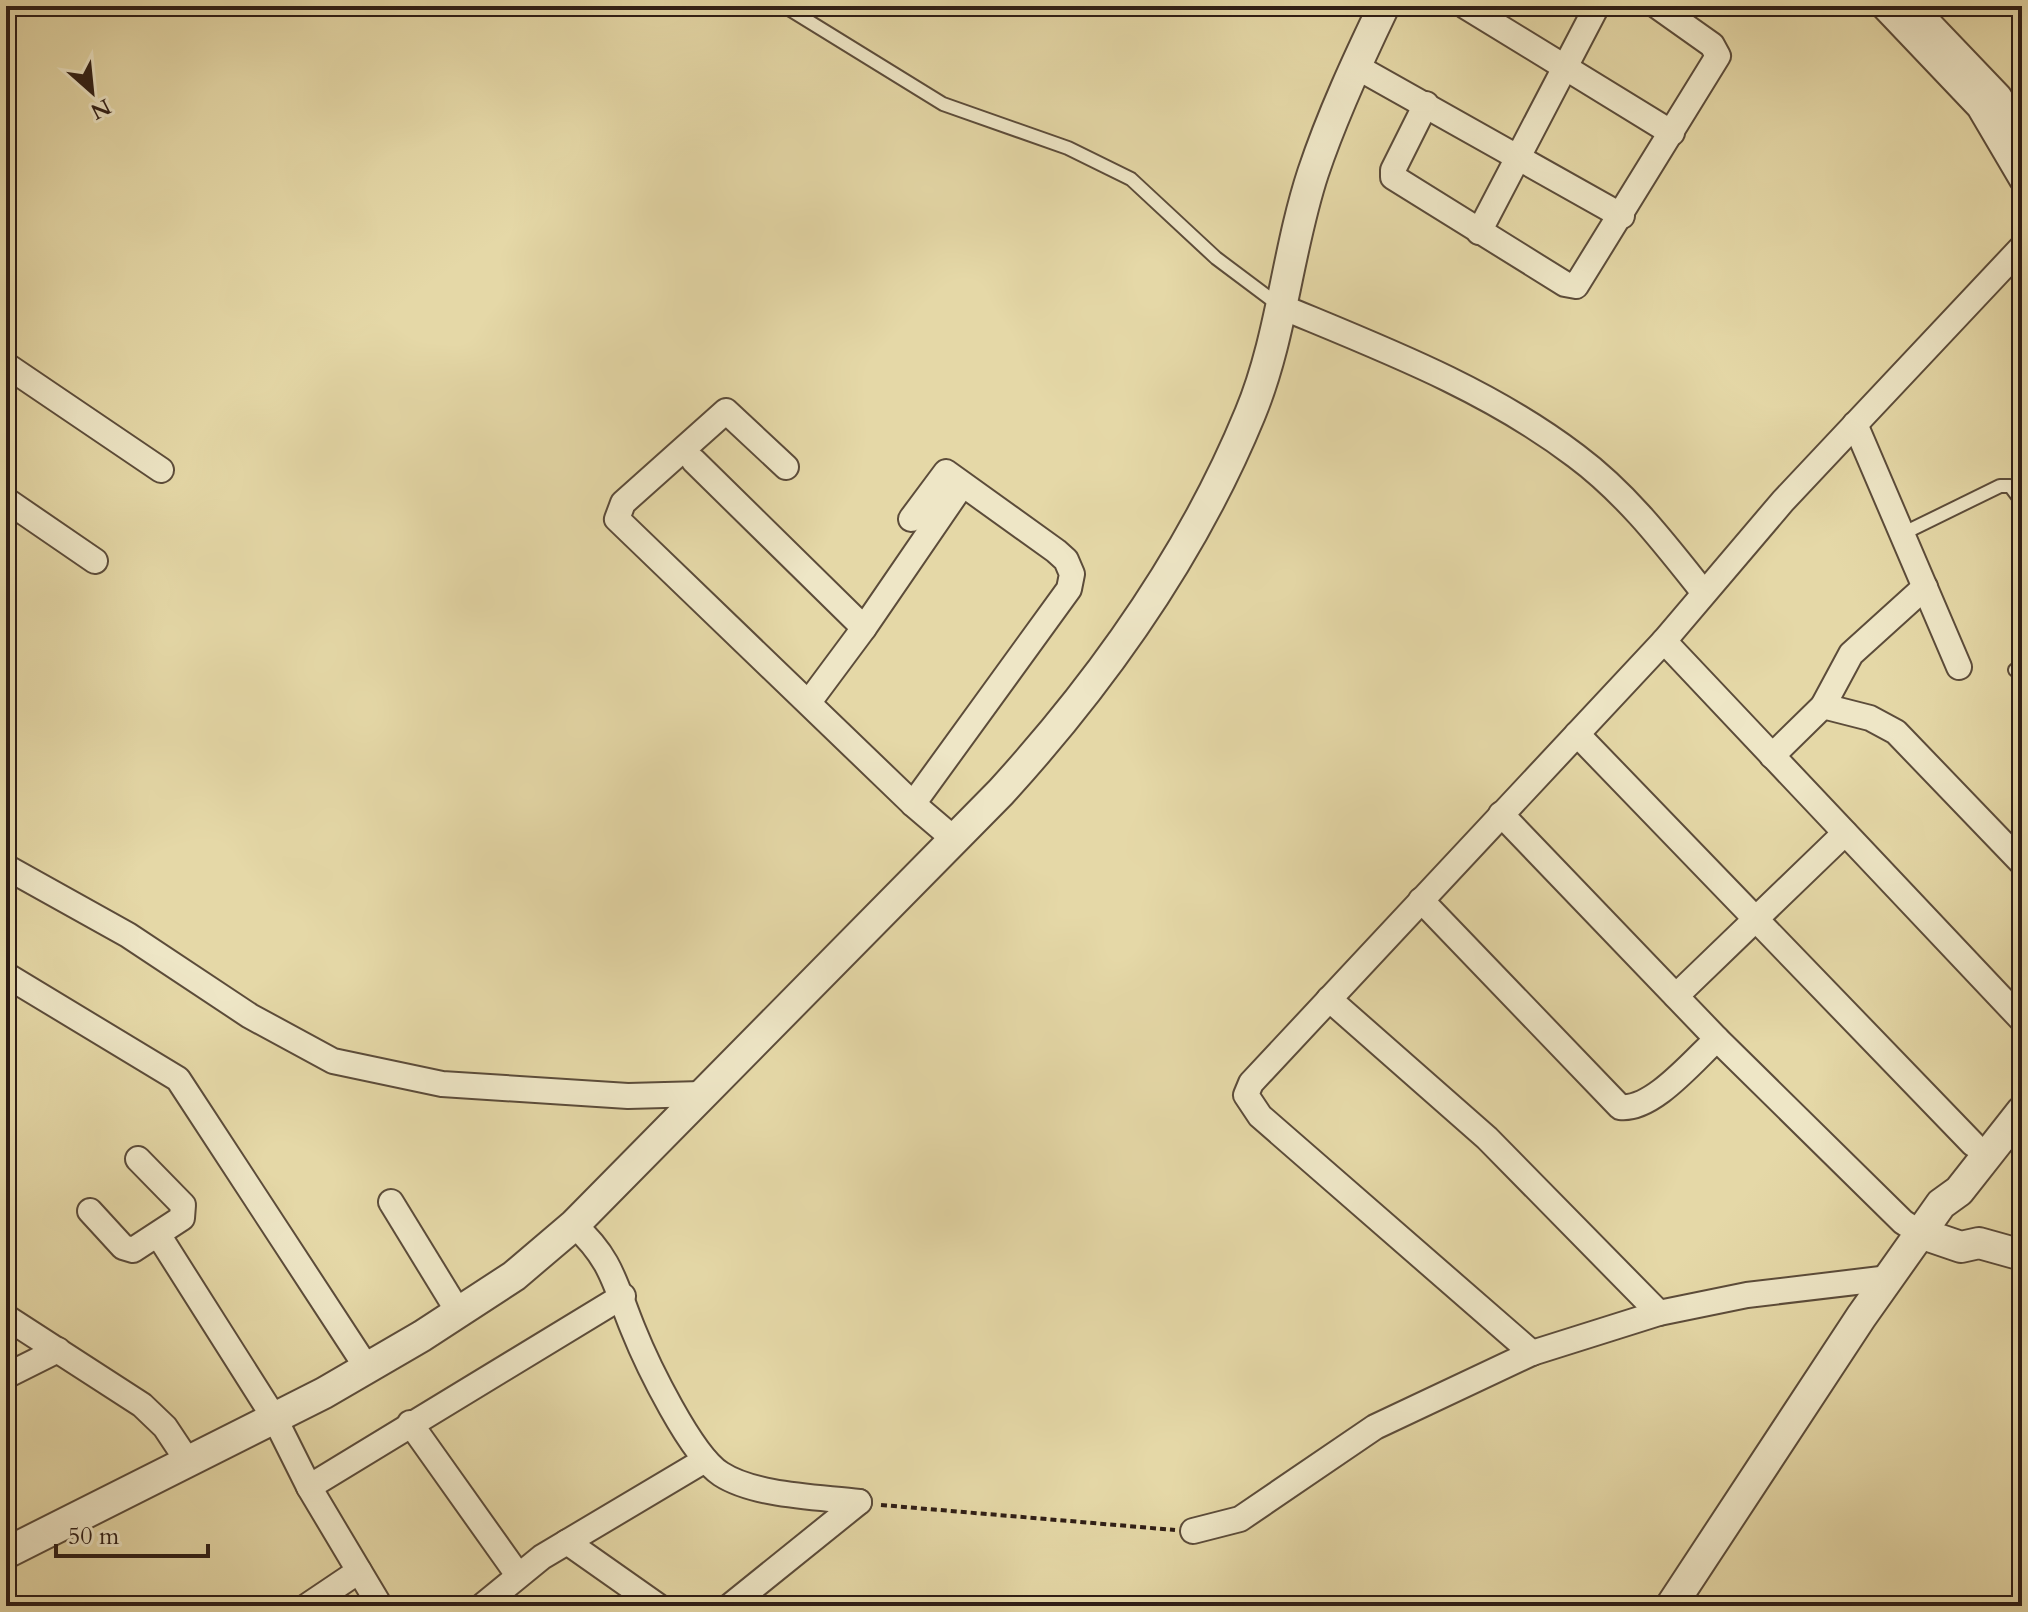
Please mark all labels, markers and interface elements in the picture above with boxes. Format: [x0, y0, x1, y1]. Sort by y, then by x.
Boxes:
north arrow [52, 52, 132, 132]
text: N [85, 91, 116, 127]
scale bar [56, 1508, 208, 1558]
text: 50 m [68, 1520, 120, 1553]

